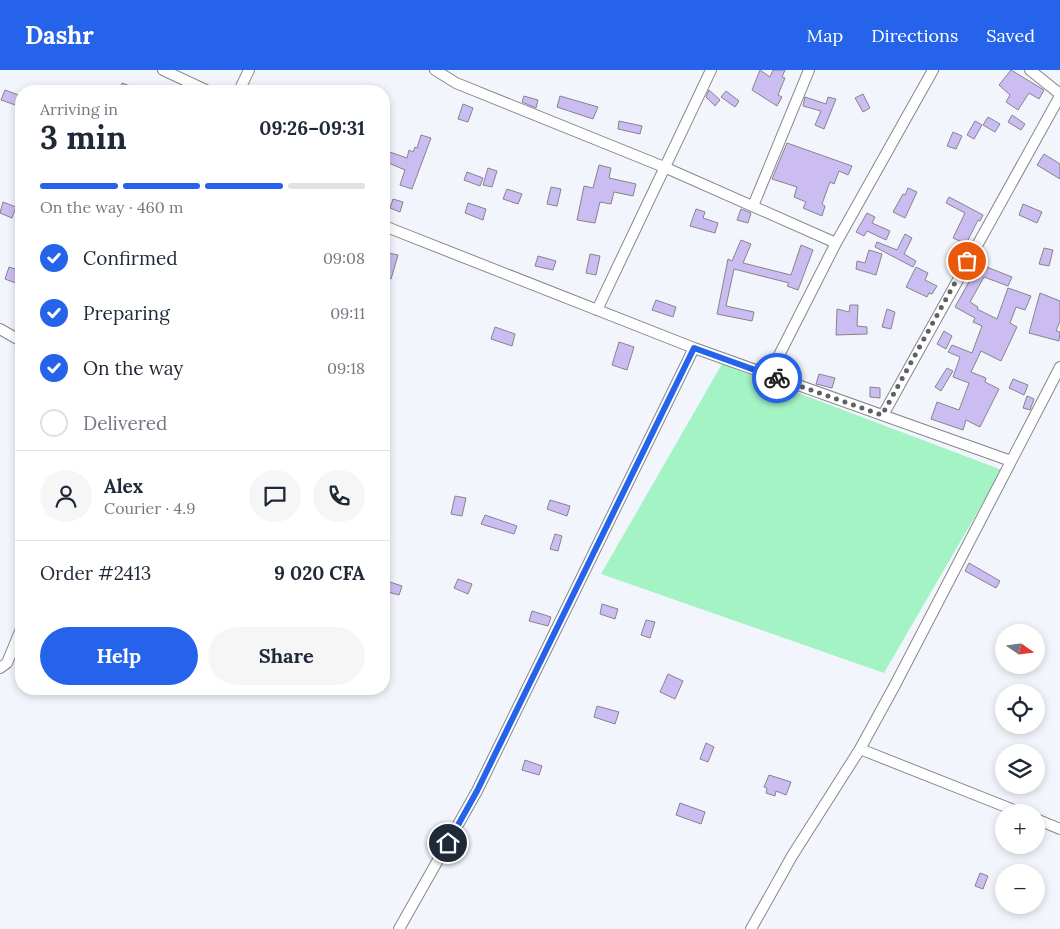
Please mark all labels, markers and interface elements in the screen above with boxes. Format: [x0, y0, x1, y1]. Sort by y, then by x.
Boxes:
text: Dashr [25, 20, 94, 51]
text: Map [807, 24, 843, 47]
text: Directions [871, 24, 958, 47]
text: Saved [986, 24, 1035, 47]
text: Arriving in [40, 99, 118, 119]
text: 09:26–09:31 [259, 116, 365, 140]
text: 3 min [40, 117, 127, 158]
text: On the way · 460 m [40, 197, 183, 217]
pin [946, 240, 988, 282]
icon: check [40, 244, 68, 272]
text: Confirmed [83, 246, 178, 270]
icon: bag [953, 247, 981, 275]
text: 09:08 [323, 248, 365, 268]
icon: check [40, 299, 68, 327]
text: Preparing [83, 301, 170, 325]
text: 09:11 [330, 303, 365, 323]
courier [752, 353, 802, 403]
icon: check [40, 354, 68, 382]
text: On the way [83, 356, 183, 380]
text: 09:18 [327, 358, 365, 378]
icon: bike [763, 364, 791, 392]
text: Delivered [83, 411, 167, 435]
button: person [40, 470, 92, 522]
button: chat [249, 470, 301, 522]
button: phone [313, 470, 365, 522]
text: Alex [104, 474, 143, 498]
text: Courier · 4.9 [104, 498, 195, 518]
text: Order #2413 [40, 561, 151, 585]
text: 9 020 CFA [274, 561, 365, 585]
north arrow [995, 624, 1045, 674]
map controls [995, 624, 1045, 914]
button: Help [40, 627, 198, 685]
button: Share [208, 627, 365, 685]
button: locate [995, 684, 1045, 734]
button: layers [995, 744, 1045, 794]
button: + [995, 804, 1045, 854]
pin [427, 822, 469, 864]
icon: home [434, 829, 462, 857]
button: − [995, 864, 1045, 914]

